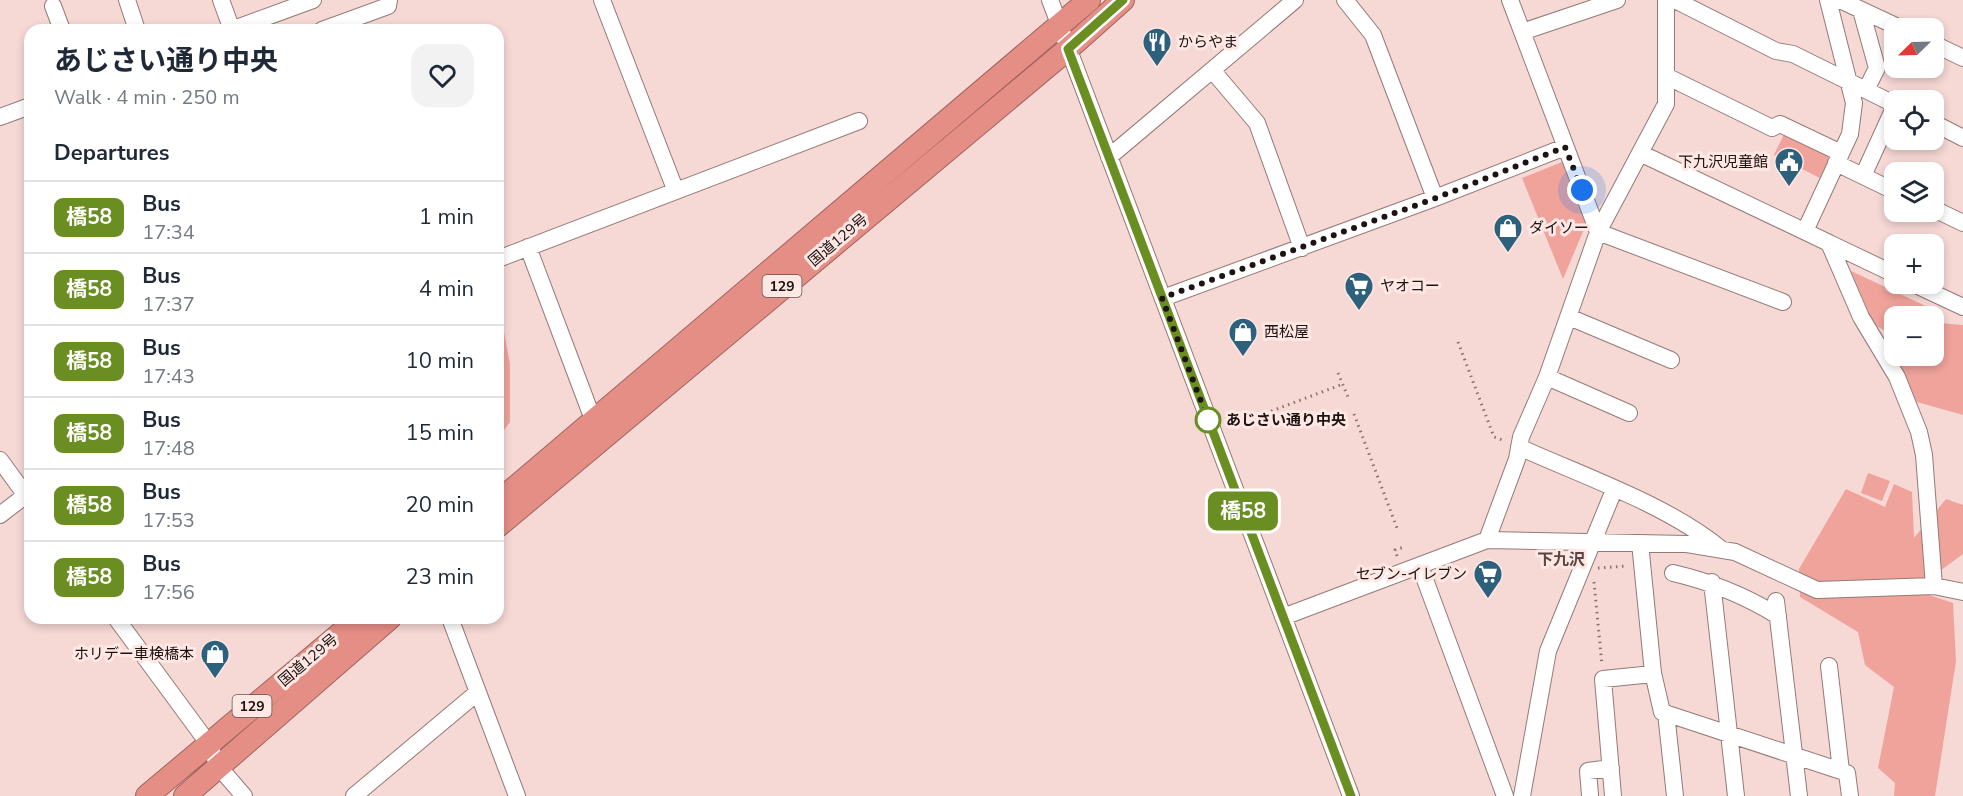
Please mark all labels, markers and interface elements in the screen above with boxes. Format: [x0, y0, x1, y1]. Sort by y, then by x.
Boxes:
north arrow [1884, 18, 1944, 78]
map controls [1884, 18, 1944, 366]
restaurant icon: からやま [1141, 26, 1173, 68]
place label: からやま [1178, 32, 1238, 52]
text: あじさい通り中央 [54, 42, 278, 80]
button: heart [411, 44, 474, 107]
text: Walk · 4 min · 250 m [54, 84, 240, 111]
button: locate [1884, 90, 1944, 150]
text: Departures [54, 138, 169, 168]
public building icon: 下九沢児童館 [1773, 146, 1805, 188]
place label: 下九沢児童館 [1678, 152, 1768, 172]
button: layers [1884, 162, 1944, 222]
your location [1567, 175, 1597, 205]
text: Bus [142, 189, 181, 219]
text: 1 min [419, 202, 474, 232]
text: 橋58 [66, 203, 112, 231]
street label: 国道129号 [804, 209, 872, 271]
shop icon: ダイソー [1492, 212, 1524, 254]
place label: ダイソー [1529, 218, 1589, 238]
text: 17:34 [142, 219, 195, 246]
button: + [1884, 234, 1944, 294]
text: Bus [142, 261, 181, 291]
supermarket icon: ヤオコー [1343, 270, 1375, 312]
text: 4 min [419, 274, 474, 304]
text: 橋58 [66, 275, 112, 303]
road number: 129 [762, 275, 802, 297]
place label: ヤオコー [1380, 276, 1440, 296]
text: 17:37 [142, 291, 195, 318]
button: − [1884, 306, 1944, 366]
shop icon: 西松屋 [1227, 316, 1259, 358]
place label: 西松屋 [1264, 322, 1309, 342]
text: Bus [142, 333, 181, 363]
text: 10 min [406, 346, 474, 376]
text: 橋58 [66, 347, 112, 375]
text: 17:43 [142, 363, 195, 390]
text: Bus [142, 405, 181, 435]
marker: あじさい通り中央 [1195, 407, 1221, 433]
place label: あじさい通り中央 [1226, 410, 1346, 430]
text: 15 min [406, 418, 474, 448]
text: 橋58 [66, 419, 112, 447]
text: 17:48 [142, 435, 195, 462]
text: Bus [142, 477, 181, 507]
text: 20 min [406, 490, 474, 520]
text: 橋58 [66, 491, 112, 519]
line badge: 橋58 [1208, 492, 1278, 530]
text: 橋58 [1220, 497, 1266, 525]
text: 17:53 [142, 507, 195, 534]
text: Bus [142, 549, 181, 579]
district label: 下九沢 [1537, 549, 1585, 571]
supermarket icon: セブン-イレブン [1472, 558, 1504, 600]
text: 23 min [406, 562, 474, 592]
text: 橋58 [66, 563, 112, 591]
place label: セブン-イレブン [1356, 564, 1467, 584]
text: 17:56 [142, 579, 195, 606]
street label: 国道129号 [274, 629, 342, 691]
shop icon: ホリデー車検橋本 [199, 638, 231, 680]
place label: ホリデー車検橋本 [74, 644, 194, 664]
road number: 129 [232, 695, 272, 717]

